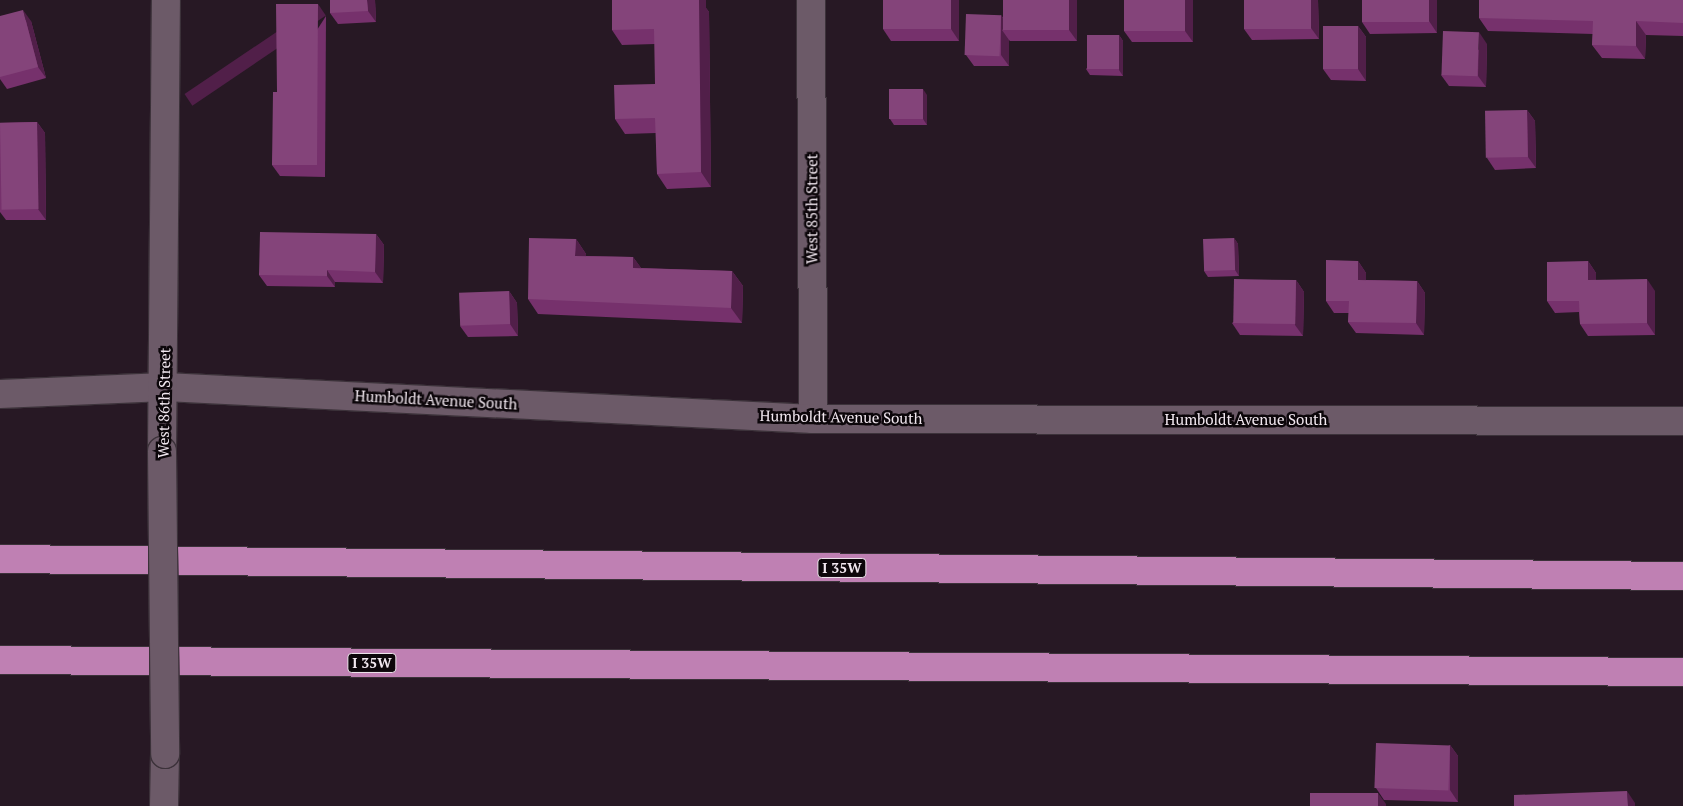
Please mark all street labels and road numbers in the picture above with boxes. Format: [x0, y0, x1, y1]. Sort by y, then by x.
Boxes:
street label: West 85th Street [803, 154, 821, 264]
street label: West 86th Street [154, 348, 174, 458]
street label: Humboldt Avenue South [354, 387, 518, 413]
street label: Humboldt Avenue South [759, 407, 923, 427]
street label: Humboldt Avenue South [1164, 411, 1328, 429]
road number: I 35W [817, 556, 867, 580]
road number: I 35W [347, 651, 397, 674]

